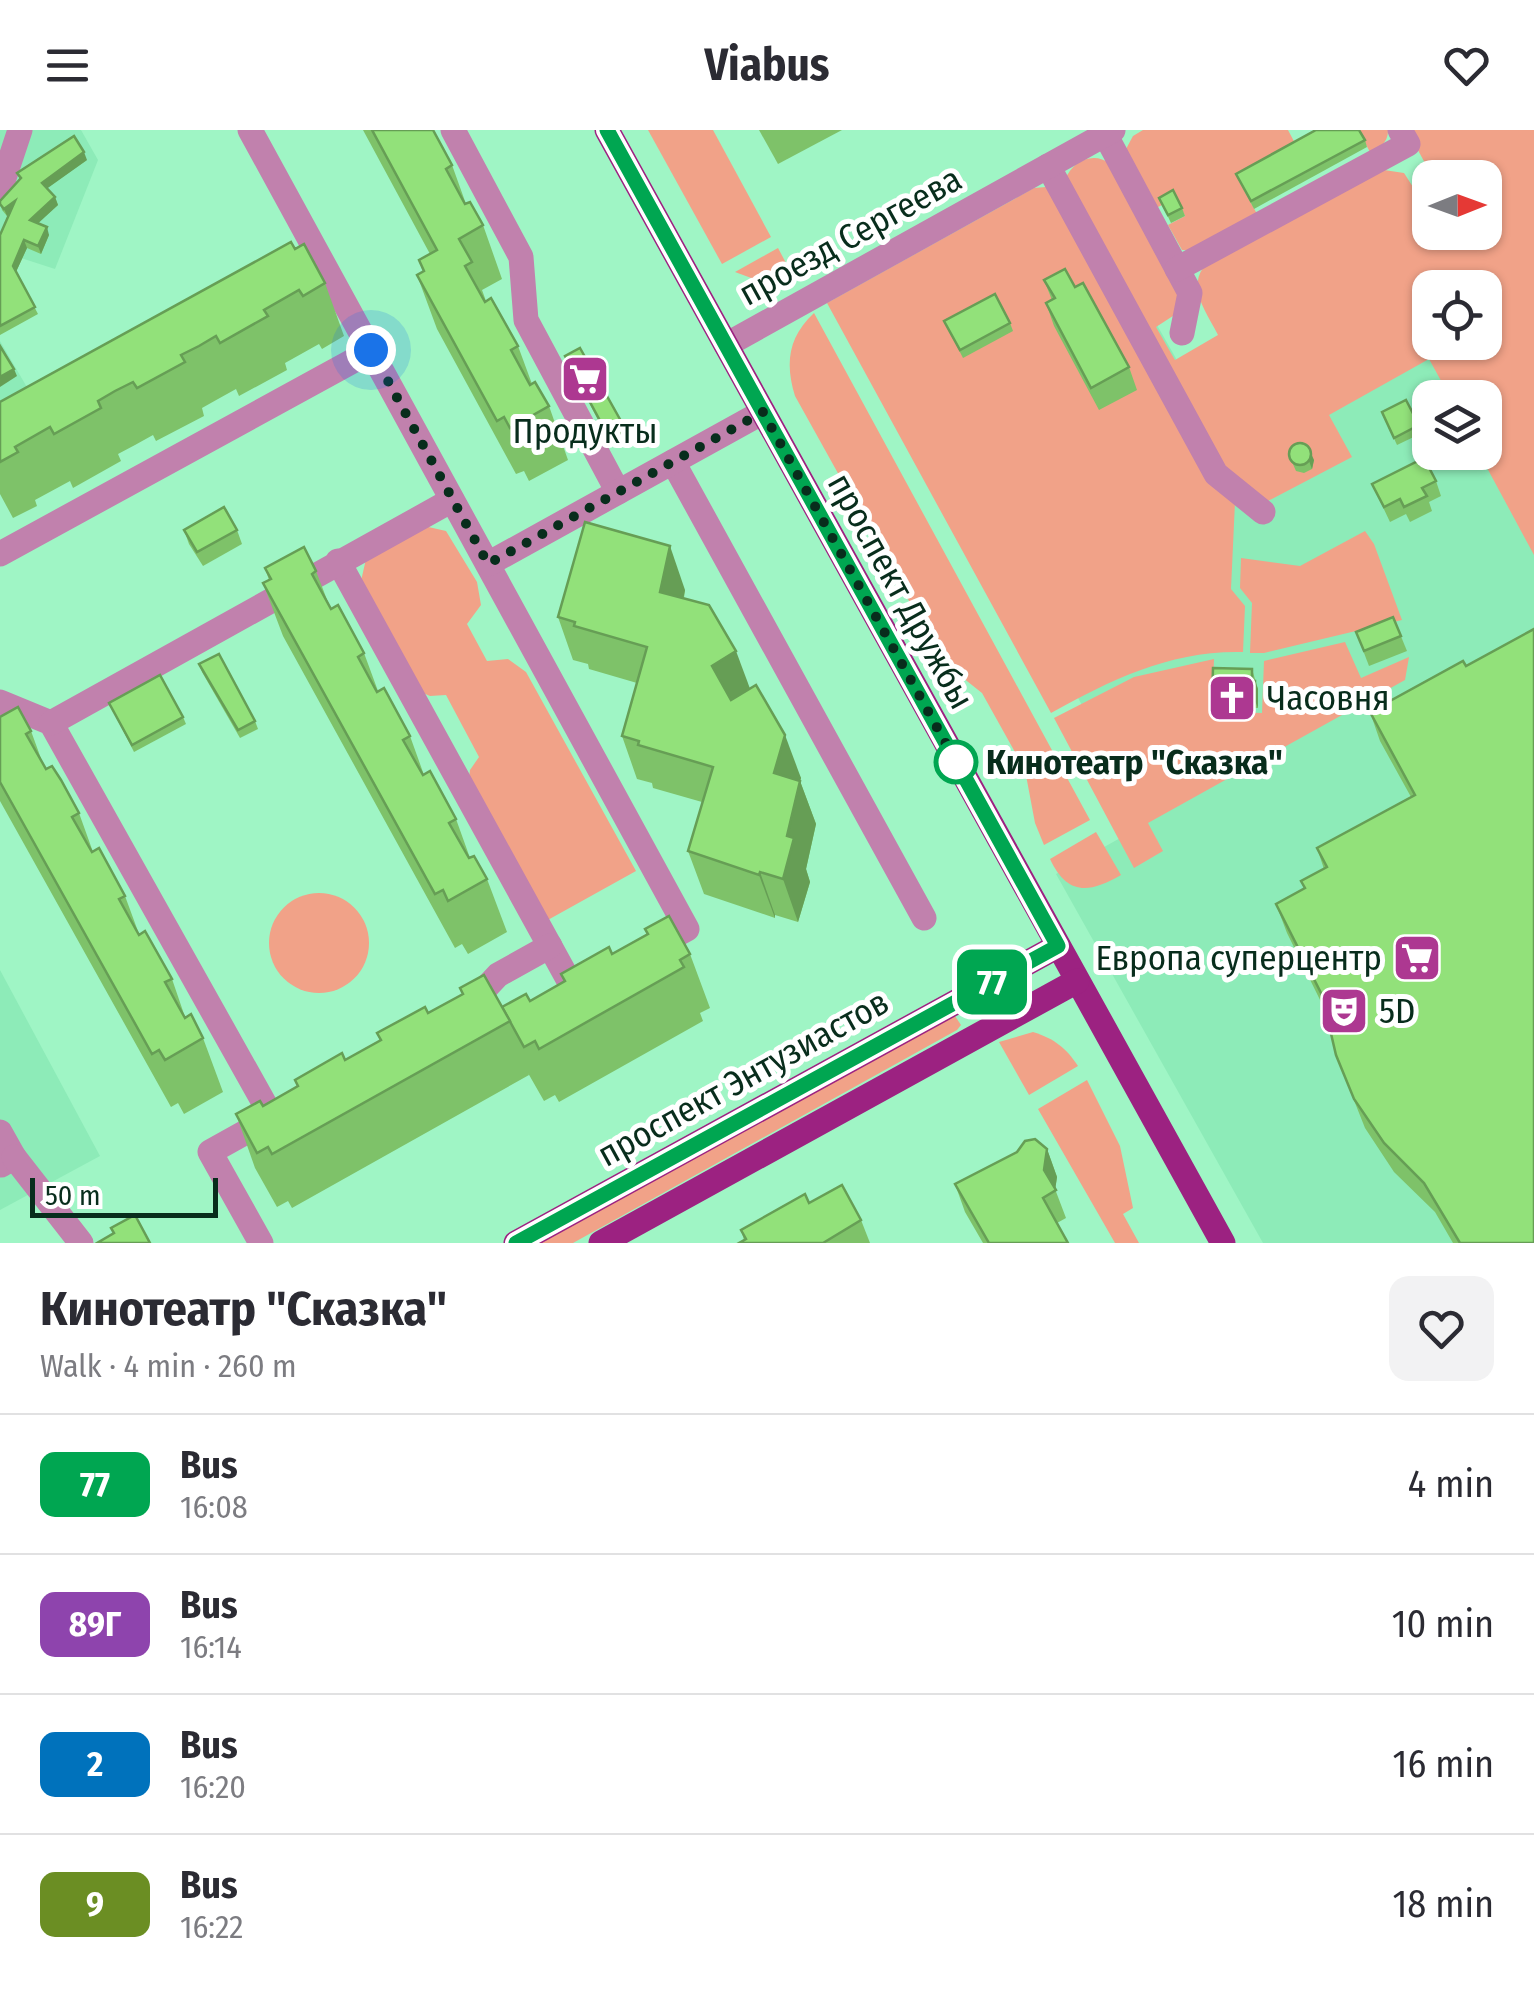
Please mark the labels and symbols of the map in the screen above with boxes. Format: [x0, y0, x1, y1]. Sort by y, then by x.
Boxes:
street label: проезд Сергеева [731, 158, 969, 314]
north arrow [1412, 160, 1502, 250]
your location [346, 325, 396, 375]
supermarket icon: Продукты [559, 353, 611, 405]
place label: Продукты [513, 410, 657, 452]
street label: проспект Дружбы [819, 466, 983, 716]
church icon: Часовня [1206, 672, 1258, 724]
place label: Часовня [1267, 677, 1390, 719]
marker: Кинотеатр "Сказка" [935, 741, 977, 783]
place label: Кинотеатр "Сказка" [986, 741, 1283, 783]
supermarket icon: Европа суперцентр [1391, 932, 1443, 984]
place label: Европа суперцентр [1095, 937, 1382, 979]
line badge: 77 [947, 950, 1037, 1014]
street label: проспект Энтузиастов [590, 981, 896, 1175]
theatre icon: 5D [1318, 985, 1370, 1037]
place label: 5D [1379, 990, 1415, 1032]
scale bar [30, 1173, 218, 1218]

